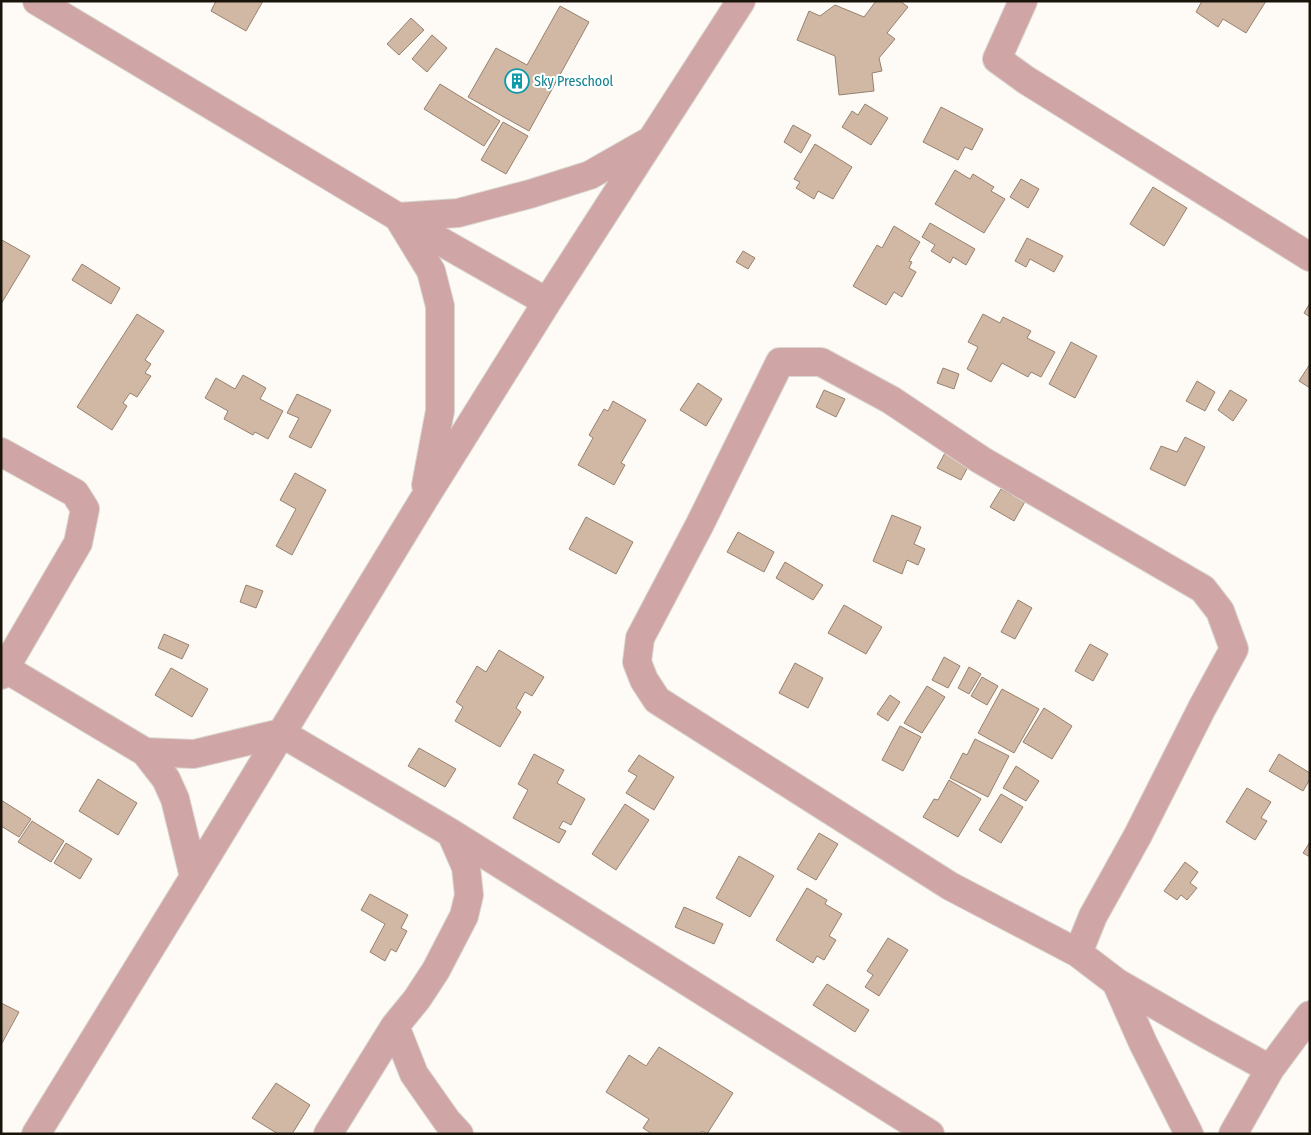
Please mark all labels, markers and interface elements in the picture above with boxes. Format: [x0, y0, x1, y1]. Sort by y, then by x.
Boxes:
building icon: Sky Preschool [504, 68, 530, 94]
place label: Sky Preschool [534, 73, 614, 90]

